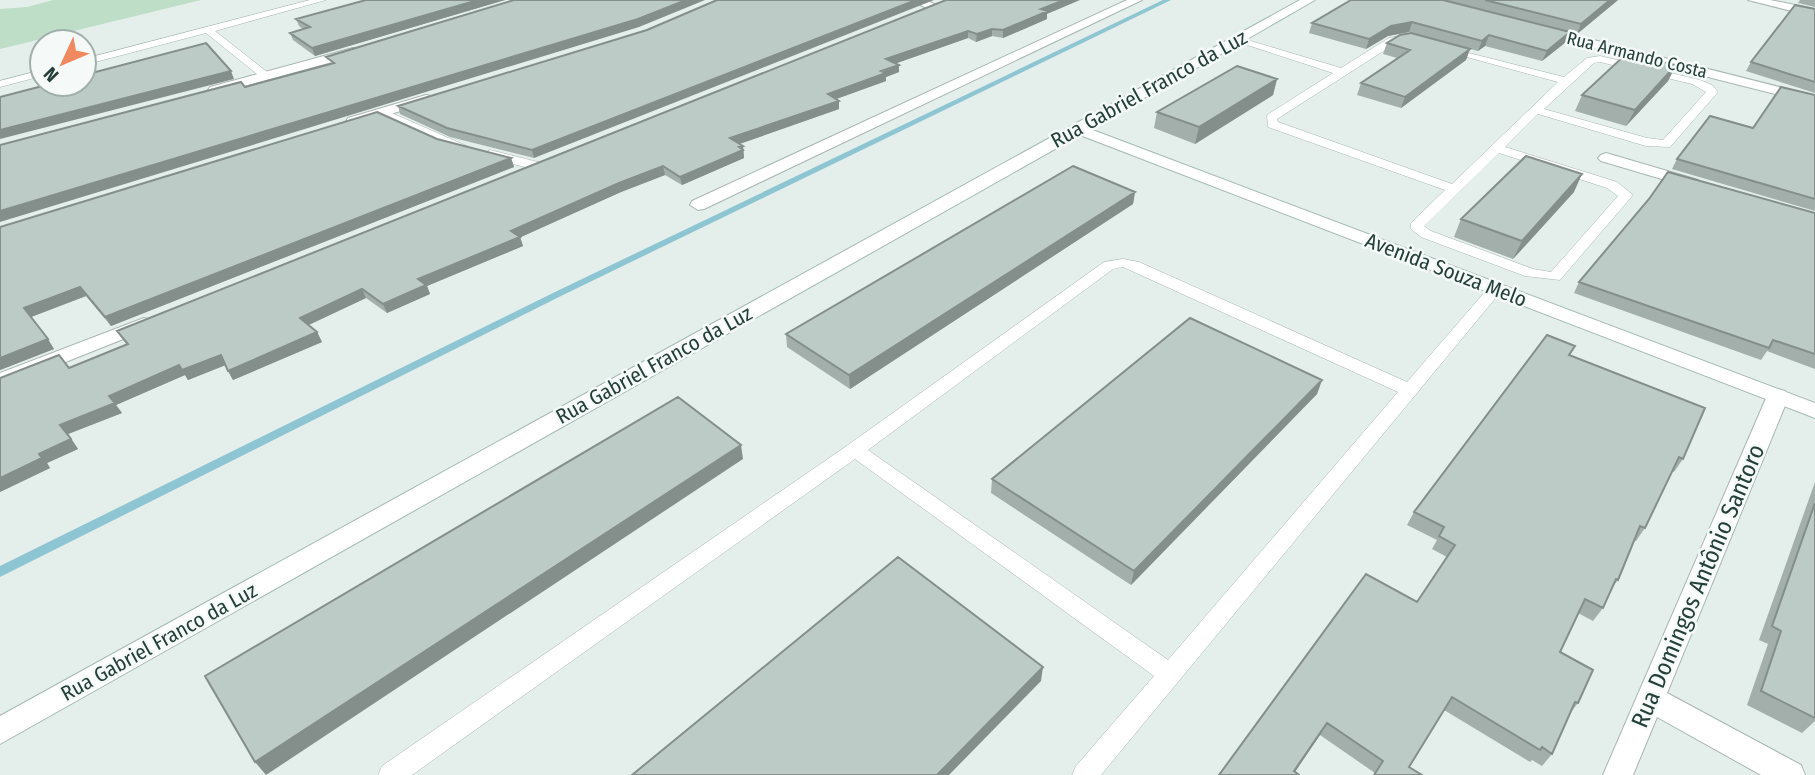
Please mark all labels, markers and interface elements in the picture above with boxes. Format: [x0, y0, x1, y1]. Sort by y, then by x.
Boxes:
street label: Rua Gabriel Franco da Luz [1046, 24, 1252, 154]
street label: Rua Armando Costa [1564, 27, 1710, 83]
north arrow [28, 28, 98, 98]
text: N [39, 62, 63, 87]
street label: Avenida Souza Melo [1362, 227, 1530, 313]
street label: Rua Gabriel Franco da Luz [551, 300, 757, 430]
street label: Rua Domingos Antônio Santoro [1625, 440, 1771, 732]
street label: Rua Gabriel Franco da Luz [56, 577, 262, 707]

